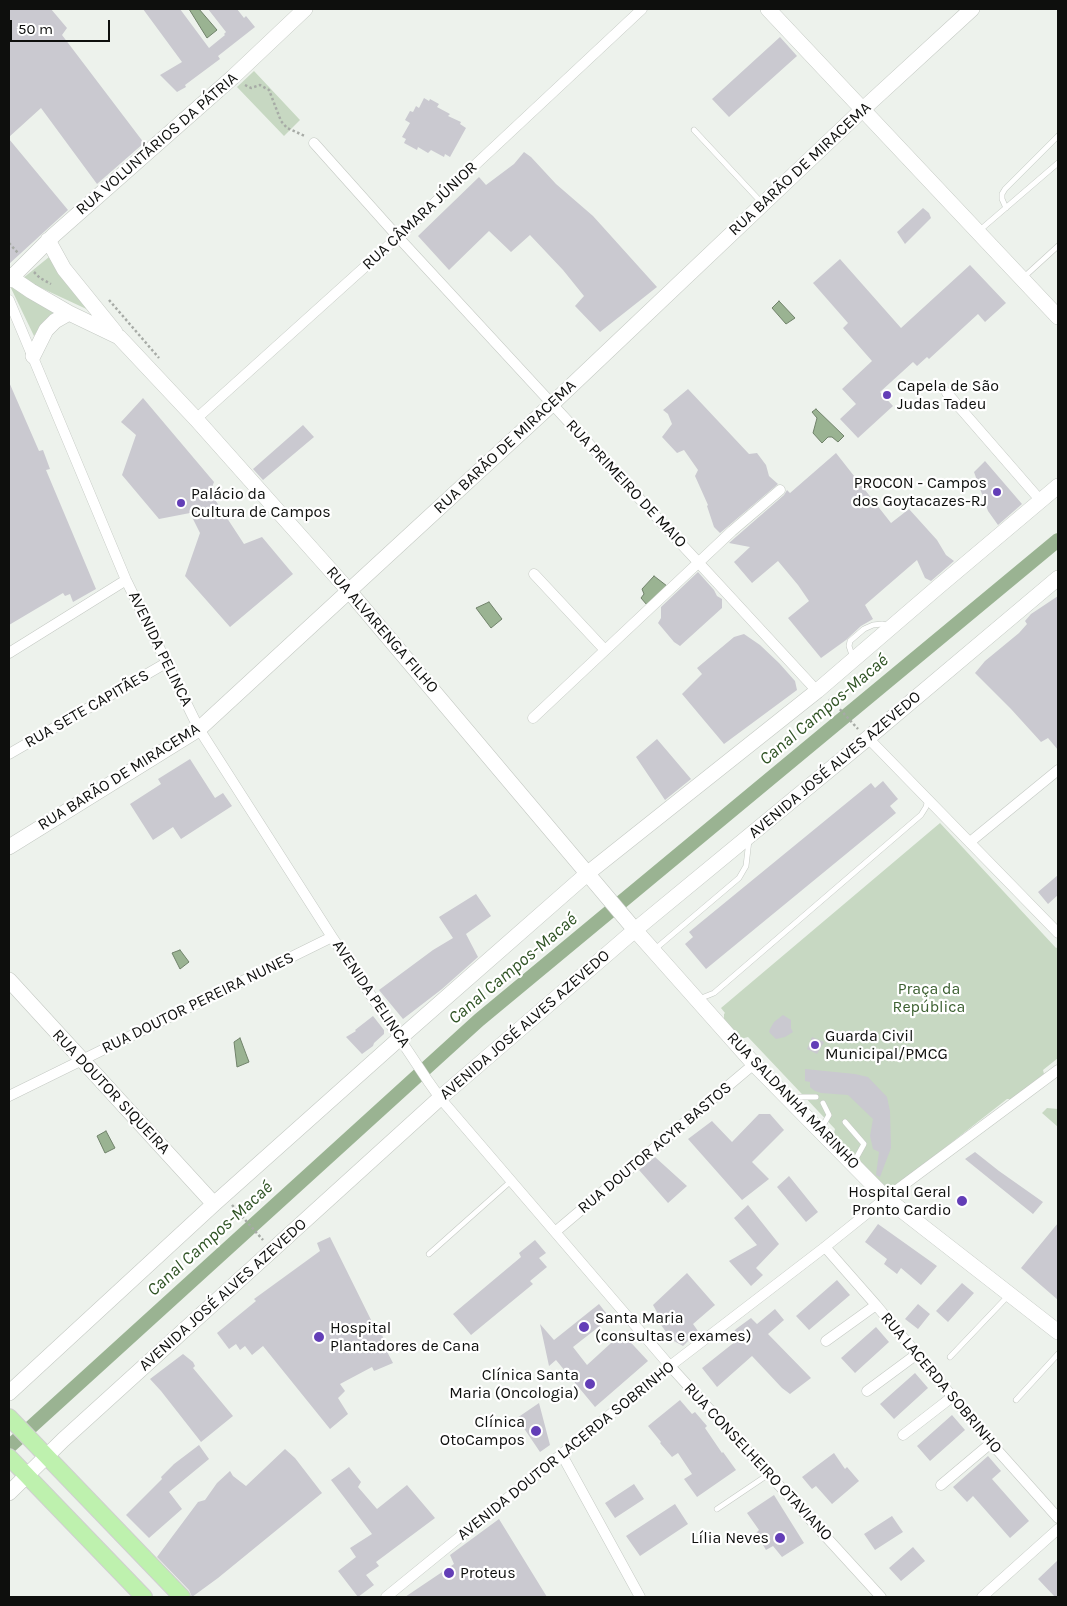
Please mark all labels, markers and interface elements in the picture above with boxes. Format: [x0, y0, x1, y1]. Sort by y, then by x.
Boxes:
scale bar [12, 10, 112, 42]
text: 50 m [18, 20, 53, 38]
street label: RUA VOLUNTÁRIOS DA PÁTRIA [72, 69, 242, 219]
street label: RUA BARÃO DE MIRACEMA [725, 98, 875, 240]
street label: RUA CÂMARA JÚNIOR [359, 158, 481, 274]
street label: RUA BARÃO DE MIRACEMA [430, 376, 580, 518]
place label: Capela de São Judas Tadeu [897, 376, 999, 414]
marker: Capela de São Judas Tadeu [881, 389, 893, 401]
street label: RUA PRIMEIRO DE MAIO [562, 416, 690, 552]
place label: PROCON - Campos dos Goytacazes-RJ [852, 473, 987, 511]
place label: Palácio da Cultura de Campos [191, 484, 331, 522]
marker: PROCON - Campos dos Goytacazes-RJ [991, 486, 1003, 498]
marker: Palácio da Cultura de Campos [175, 497, 187, 509]
street label: RUA ALVARENGA FILHO [322, 563, 442, 697]
street label: AVENIDA PELINCA [124, 588, 196, 710]
water label: Canal Campos-Macaé [755, 650, 893, 770]
street label: RUA SETE CAPITÃES [21, 666, 153, 752]
street label: AVENIDA JOSÉ ALVES AZEVEDO [745, 687, 925, 843]
street label: RUA BARÃO DE MIRACEMA [34, 719, 204, 835]
water label: Canal Campos-Macaé [444, 909, 582, 1029]
street label: AVENIDA PELINCA [328, 937, 414, 1051]
street label: AVENIDA JOSÉ ALVES AZEVEDO [436, 946, 614, 1104]
street label: RUA DOUTOR PEREIRA NUNES [99, 948, 297, 1058]
park label: Praça da República [893, 979, 965, 1017]
street label: RUA DOUTOR SIQUEIRA [48, 1025, 174, 1159]
place label: Guarda Civil Municipal/PMCG [825, 1026, 948, 1064]
street label: RUA SALDANHA MARINHO [723, 1029, 863, 1173]
marker: Guarda Civil Municipal/PMCG [809, 1039, 821, 1051]
street label: RUA DOUTOR ACYR BASTOS [574, 1078, 736, 1218]
water label: Canal Campos-Macaé [143, 1177, 277, 1301]
place label: Hospital Geral Pronto Cardio [848, 1182, 951, 1220]
marker: Hospital Geral Pronto Cardio [955, 1194, 969, 1208]
street label: AVENIDA JOSÉ ALVES AZEVEDO [135, 1215, 311, 1375]
place label: Santa Maria (consultas e exames) [595, 1308, 751, 1346]
street label: RUA LACERDA SOBRINHO [876, 1309, 1006, 1457]
place label: Hospital Plantadores de Cana [330, 1318, 480, 1356]
marker: Santa Maria (consultas e exames) [577, 1320, 591, 1334]
marker: Hospital Plantadores de Cana [312, 1330, 326, 1344]
street label: AVENIDA DOUTOR LACERDA SOBRINHO [453, 1357, 679, 1545]
place label: Clínica Santa Maria (Oncologia) [449, 1365, 579, 1403]
marker: Clínica Santa Maria (Oncologia) [583, 1377, 597, 1391]
street label: RUA CONSELHEIRO OTAVIANO [680, 1379, 836, 1545]
place label: Clínica OtoCampos [440, 1412, 525, 1450]
marker: Clínica OtoCampos [529, 1424, 543, 1438]
place label: Lília Neves [691, 1528, 769, 1548]
marker: Lília Neves [773, 1531, 787, 1545]
place label: Proteus [460, 1563, 516, 1583]
marker: Proteus [442, 1566, 456, 1580]

